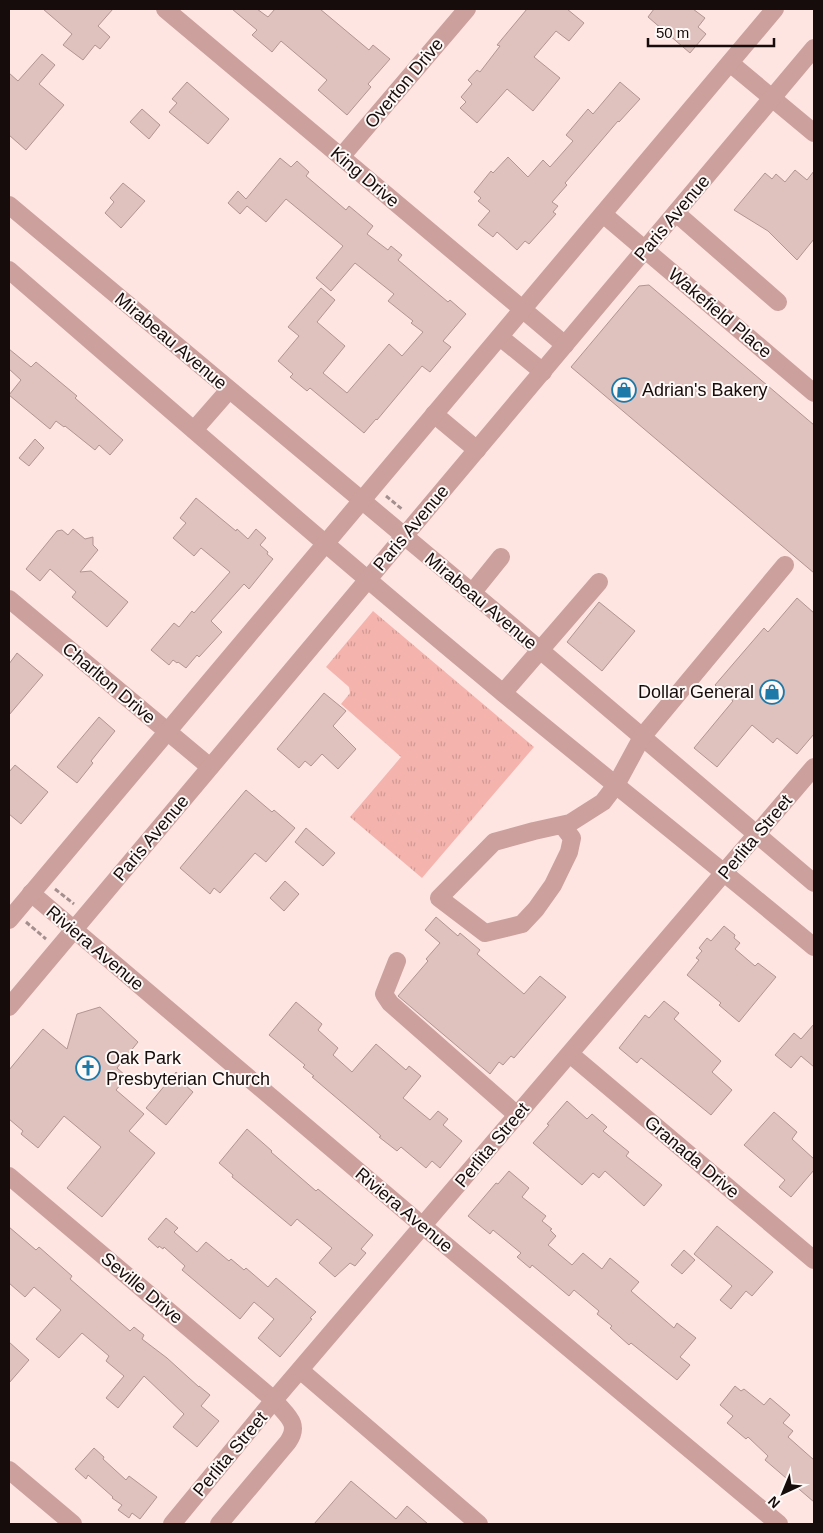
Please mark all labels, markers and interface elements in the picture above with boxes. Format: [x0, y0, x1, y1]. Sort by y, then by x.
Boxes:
scale bar [648, 15, 774, 47]
text: 50 m [656, 24, 689, 41]
street label: Overton Drive [361, 34, 447, 132]
street label: King Drive [327, 143, 403, 211]
street label: Paris Avenue [630, 171, 714, 265]
street label: Wakefield Place [664, 264, 776, 362]
street label: Mirabeau Avenue [111, 288, 231, 394]
shop icon: Adrian's Bakery [611, 377, 637, 403]
place label: Adrian's Bakery [642, 380, 768, 400]
street label: Paris Avenue [369, 481, 453, 575]
street label: Mirabeau Avenue [421, 548, 541, 654]
street label: Charlton Drive [59, 638, 159, 728]
shop icon: Dollar General [759, 679, 785, 705]
place label: Dollar General [638, 682, 754, 702]
street label: Paris Avenue [109, 791, 193, 885]
street label: Perlita Street [714, 791, 796, 883]
street label: Riviera Avenue [42, 902, 148, 994]
place label: Oak Park Presbyterian Church [106, 1048, 270, 1089]
church icon: Oak Park Presbyterian Church [75, 1055, 101, 1081]
street label: Perlita Street [451, 1099, 533, 1191]
street label: Granada Drive [641, 1112, 743, 1202]
street label: Riviera Avenue [351, 1164, 457, 1256]
street label: Seville Drive [97, 1248, 187, 1328]
street label: Perlita Street [189, 1408, 271, 1500]
north arrow [758, 1468, 808, 1518]
text: N [765, 1493, 783, 1512]

